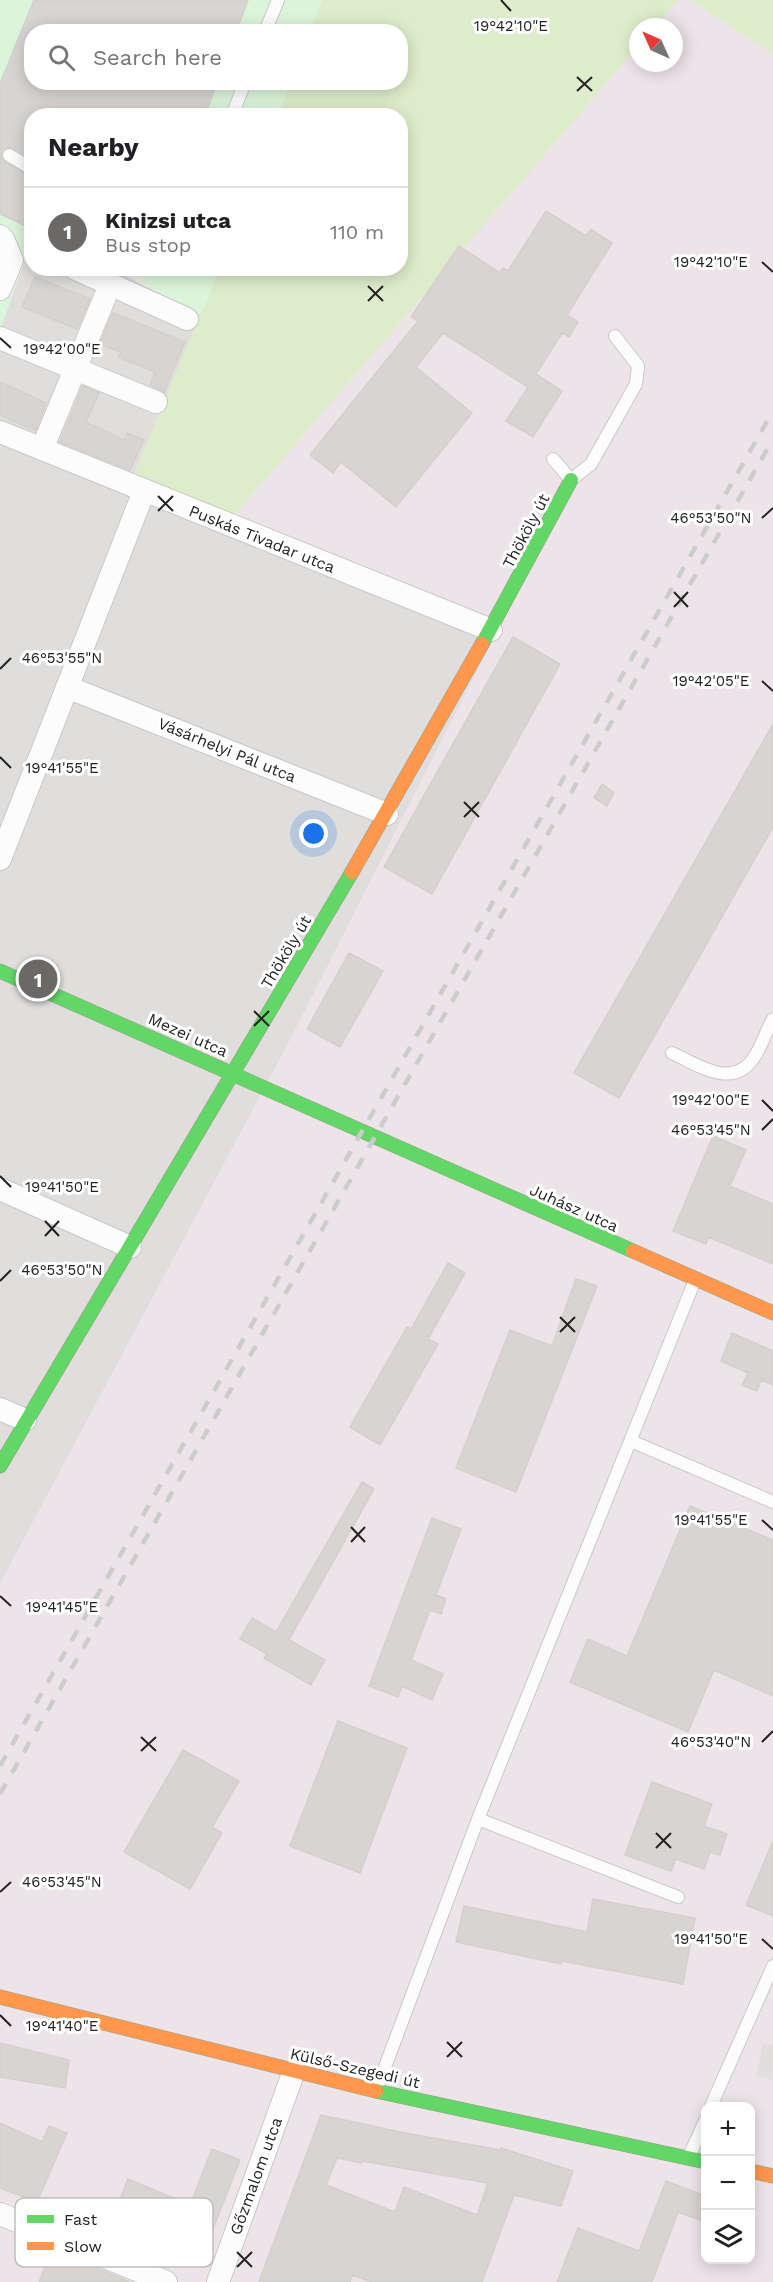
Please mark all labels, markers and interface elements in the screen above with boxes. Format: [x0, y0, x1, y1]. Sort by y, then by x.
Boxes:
text: 19°42'10"E [474, 17, 548, 35]
north arrow [629, 18, 683, 72]
search box [24, 24, 408, 90]
icon: search [45, 41, 78, 74]
text: Search here [93, 45, 222, 70]
text: Nearby [48, 132, 139, 162]
text: Kinizsi utca [105, 208, 231, 233]
text: 1 [63, 220, 72, 244]
text: 110 m [330, 220, 384, 244]
text: Bus stop [105, 233, 191, 257]
text: 19°42'10"E [674, 253, 748, 271]
text: 19°42'00"E [23, 340, 101, 358]
street label: Thököly út [498, 490, 554, 571]
street label: Puskás Tivadar utca [186, 501, 338, 577]
text: 46°53'50"N [670, 509, 752, 527]
text: 46°53'55"N [22, 649, 102, 667]
text: 19°42'05"E [673, 672, 749, 690]
street label: Vásárhelyi Pál utca [155, 714, 299, 786]
text: 19°41'55"E [26, 759, 99, 777]
your location [299, 819, 328, 848]
street label: Thököly út [257, 912, 315, 992]
pin: 1 [18, 956, 57, 1002]
street label: Mezei utca [145, 1009, 231, 1061]
text: 19°42'00"E [672, 1091, 750, 1109]
text: 46°53'45"N [671, 1121, 751, 1139]
text: 19°41'50"E [25, 1178, 99, 1196]
street label: Juhász utca [527, 1180, 621, 1236]
text: 46°53'50"N [21, 1261, 103, 1279]
text: 19°41'55"E [675, 1511, 748, 1529]
text: 19°41'45"E [26, 1598, 98, 1616]
text: 46°53'40"N [671, 1733, 751, 1751]
text: 46°53'45"N [22, 1873, 102, 1891]
text: 19°41'50"E [674, 1930, 748, 1948]
text: 19°41'40"E [26, 2017, 98, 2035]
street label: Külső-Szegedi út [288, 2044, 422, 2092]
map controls [701, 2102, 755, 2264]
button: + [701, 2102, 755, 2156]
street label: Gőzmalom utca [226, 2115, 286, 2237]
button: − [701, 2156, 755, 2210]
legend [15, 2198, 213, 2267]
text: Fast [64, 2210, 97, 2229]
button: layers [701, 2210, 755, 2264]
text: Slow [64, 2237, 102, 2256]

